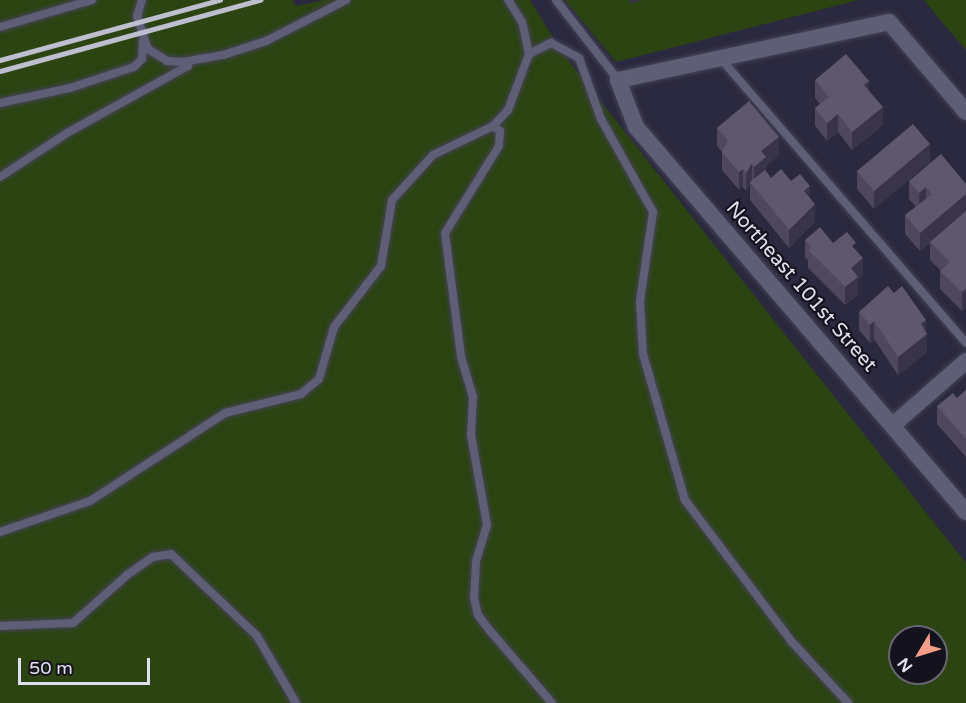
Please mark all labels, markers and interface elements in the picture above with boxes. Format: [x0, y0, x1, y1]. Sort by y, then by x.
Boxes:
street label: Northeast 101st Street [721, 197, 881, 377]
north arrow [888, 625, 948, 685]
scale bar [21, 646, 153, 684]
text: N [894, 654, 917, 676]
text: 50 m [29, 657, 73, 679]

